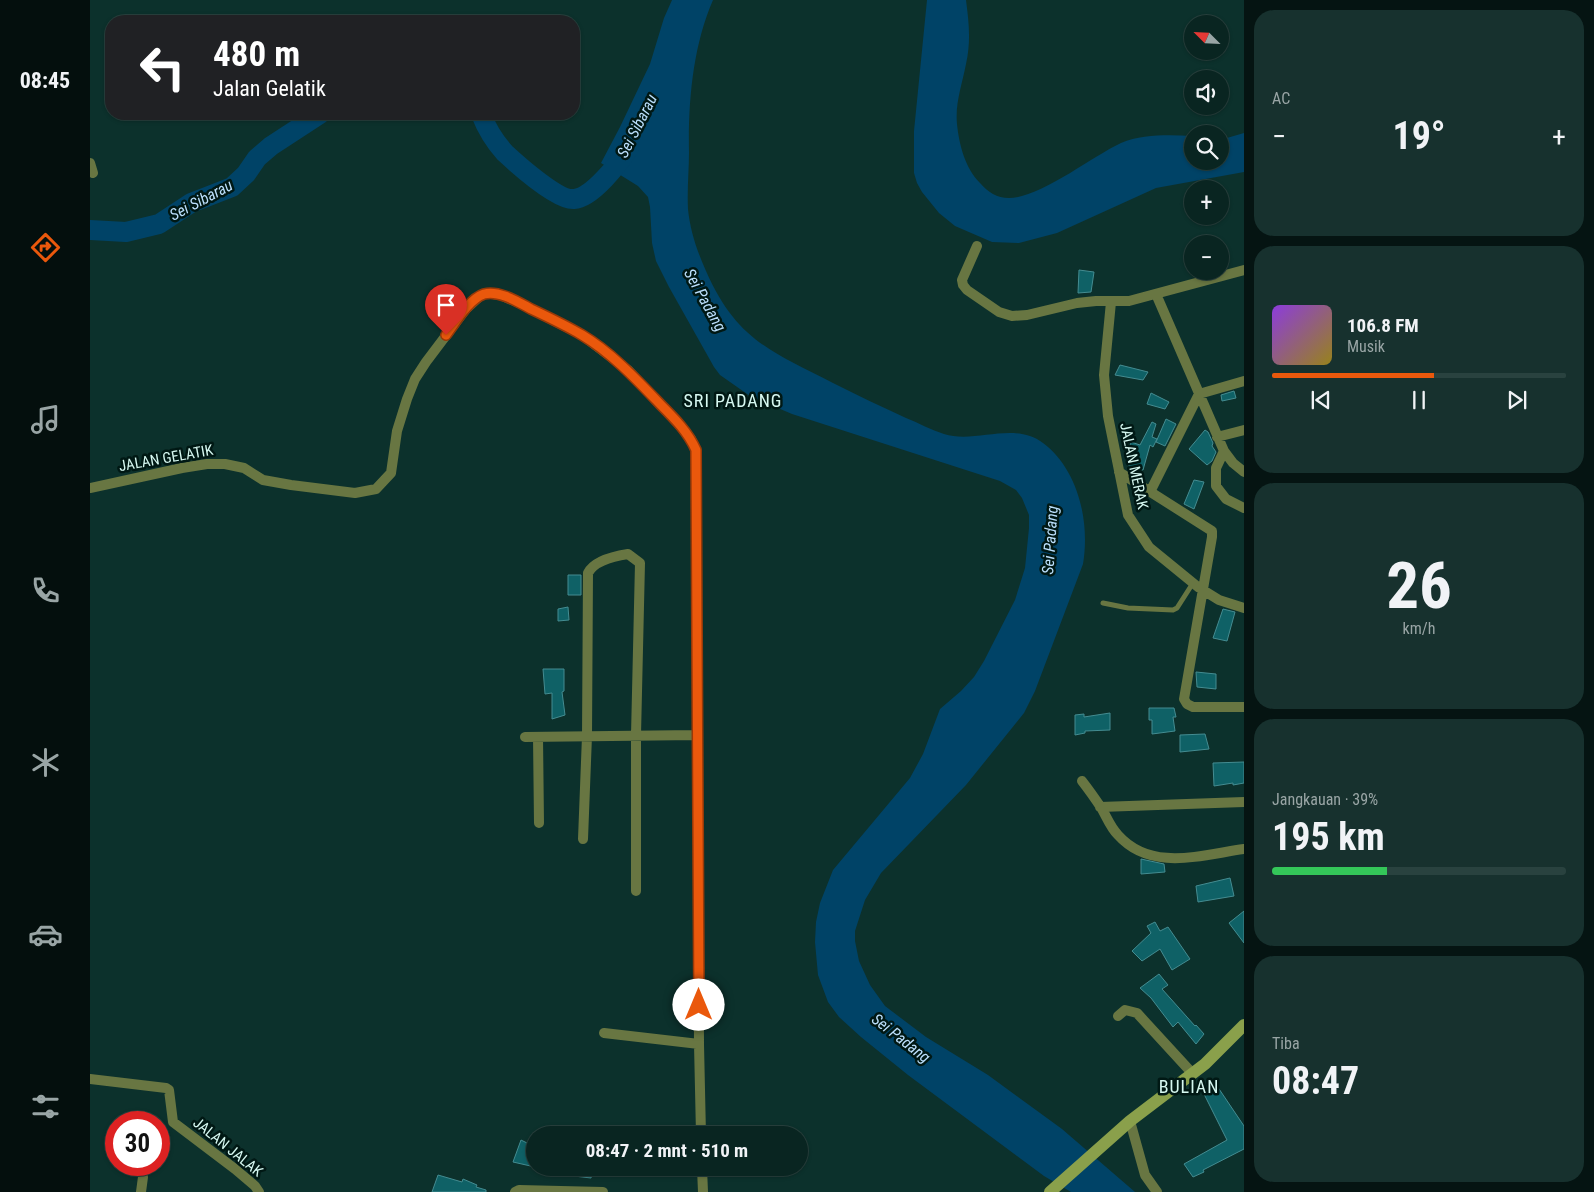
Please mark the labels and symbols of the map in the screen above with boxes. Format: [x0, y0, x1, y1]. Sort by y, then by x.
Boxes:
north arrow [1184, 15, 1229, 60]
water label: Sei Sibarau [613, 91, 661, 161]
water label: Sei Sibarau [166, 175, 236, 224]
water label: Sei Padang [680, 265, 730, 335]
pin [425, 284, 467, 335]
district label: SRI PADANG [684, 390, 782, 411]
street label: JALAN MERAK [1116, 421, 1152, 512]
street label: JALAN GELATIK [117, 441, 215, 475]
water label: Sei Padang [1038, 505, 1062, 575]
position arrow [672, 978, 724, 1030]
water label: Sei Padang [868, 1009, 934, 1067]
district label: BULIAN [1159, 1076, 1219, 1097]
speed limit sign: 30 [105, 1111, 170, 1176]
street label: JALAN JALAK [190, 1113, 267, 1181]

